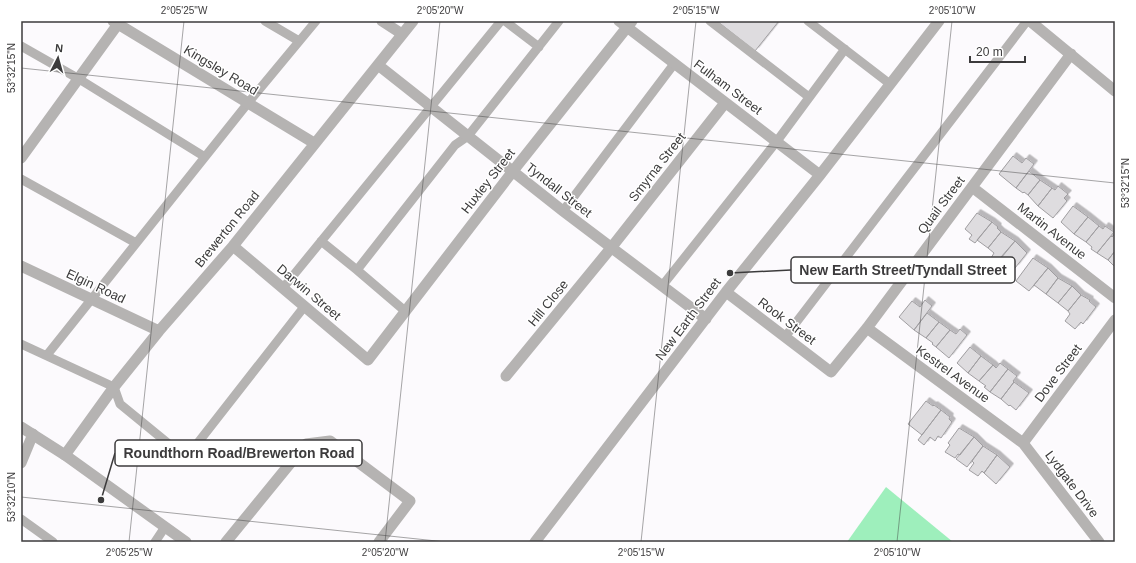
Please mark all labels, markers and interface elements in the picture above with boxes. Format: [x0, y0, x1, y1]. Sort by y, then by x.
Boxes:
text: 2°05'25"W [161, 5, 208, 16]
text: 2°05'20"W [417, 5, 464, 16]
text: 2°05'15"W [673, 5, 720, 16]
text: 2°05'10"W [929, 5, 976, 16]
north arrow [38, 38, 78, 78]
scale bar [970, 38, 1025, 64]
text: N [54, 42, 64, 54]
street label: Kingsley Road [181, 42, 261, 98]
text: 53°32'15"N [6, 43, 17, 93]
text: 20 m [976, 45, 1003, 59]
street label: Fulham Street [691, 56, 765, 118]
street label: Smyrna Street [626, 129, 689, 204]
street label: Huxley Street [458, 145, 518, 216]
text: 53°32'15"N [1120, 158, 1131, 208]
street label: Tyndall Street [523, 160, 595, 221]
street label: Quail Street [914, 173, 968, 237]
street label: Brewerton Road [192, 188, 262, 270]
street label: Martin Avenue [1015, 200, 1089, 262]
callout: New Earth Street/Tyndall Street [791, 257, 1015, 283]
street label: Darwin Street [274, 261, 344, 323]
text: New Earth Street/Tyndall Street [799, 262, 1007, 278]
street label: Elgin Road [64, 266, 128, 306]
street label: New Earth Street [652, 275, 724, 363]
street label: Hill Close [525, 277, 571, 329]
street label: Rook Street [755, 294, 819, 348]
street label: Dove Street [1031, 341, 1085, 405]
street label: Kestrel Avenue [913, 342, 993, 406]
callout: Roundthorn Road/Brewerton Road [115, 440, 362, 466]
text: Roundthorn Road/Brewerton Road [124, 445, 355, 461]
street label: Lydgate Drive [1042, 448, 1102, 520]
text: 53°32'10"N [6, 472, 17, 522]
text: 2°05'25"W [106, 547, 153, 558]
text: 2°05'20"W [362, 547, 409, 558]
text: 2°05'15"W [618, 547, 665, 558]
text: 2°05'10"W [874, 547, 921, 558]

